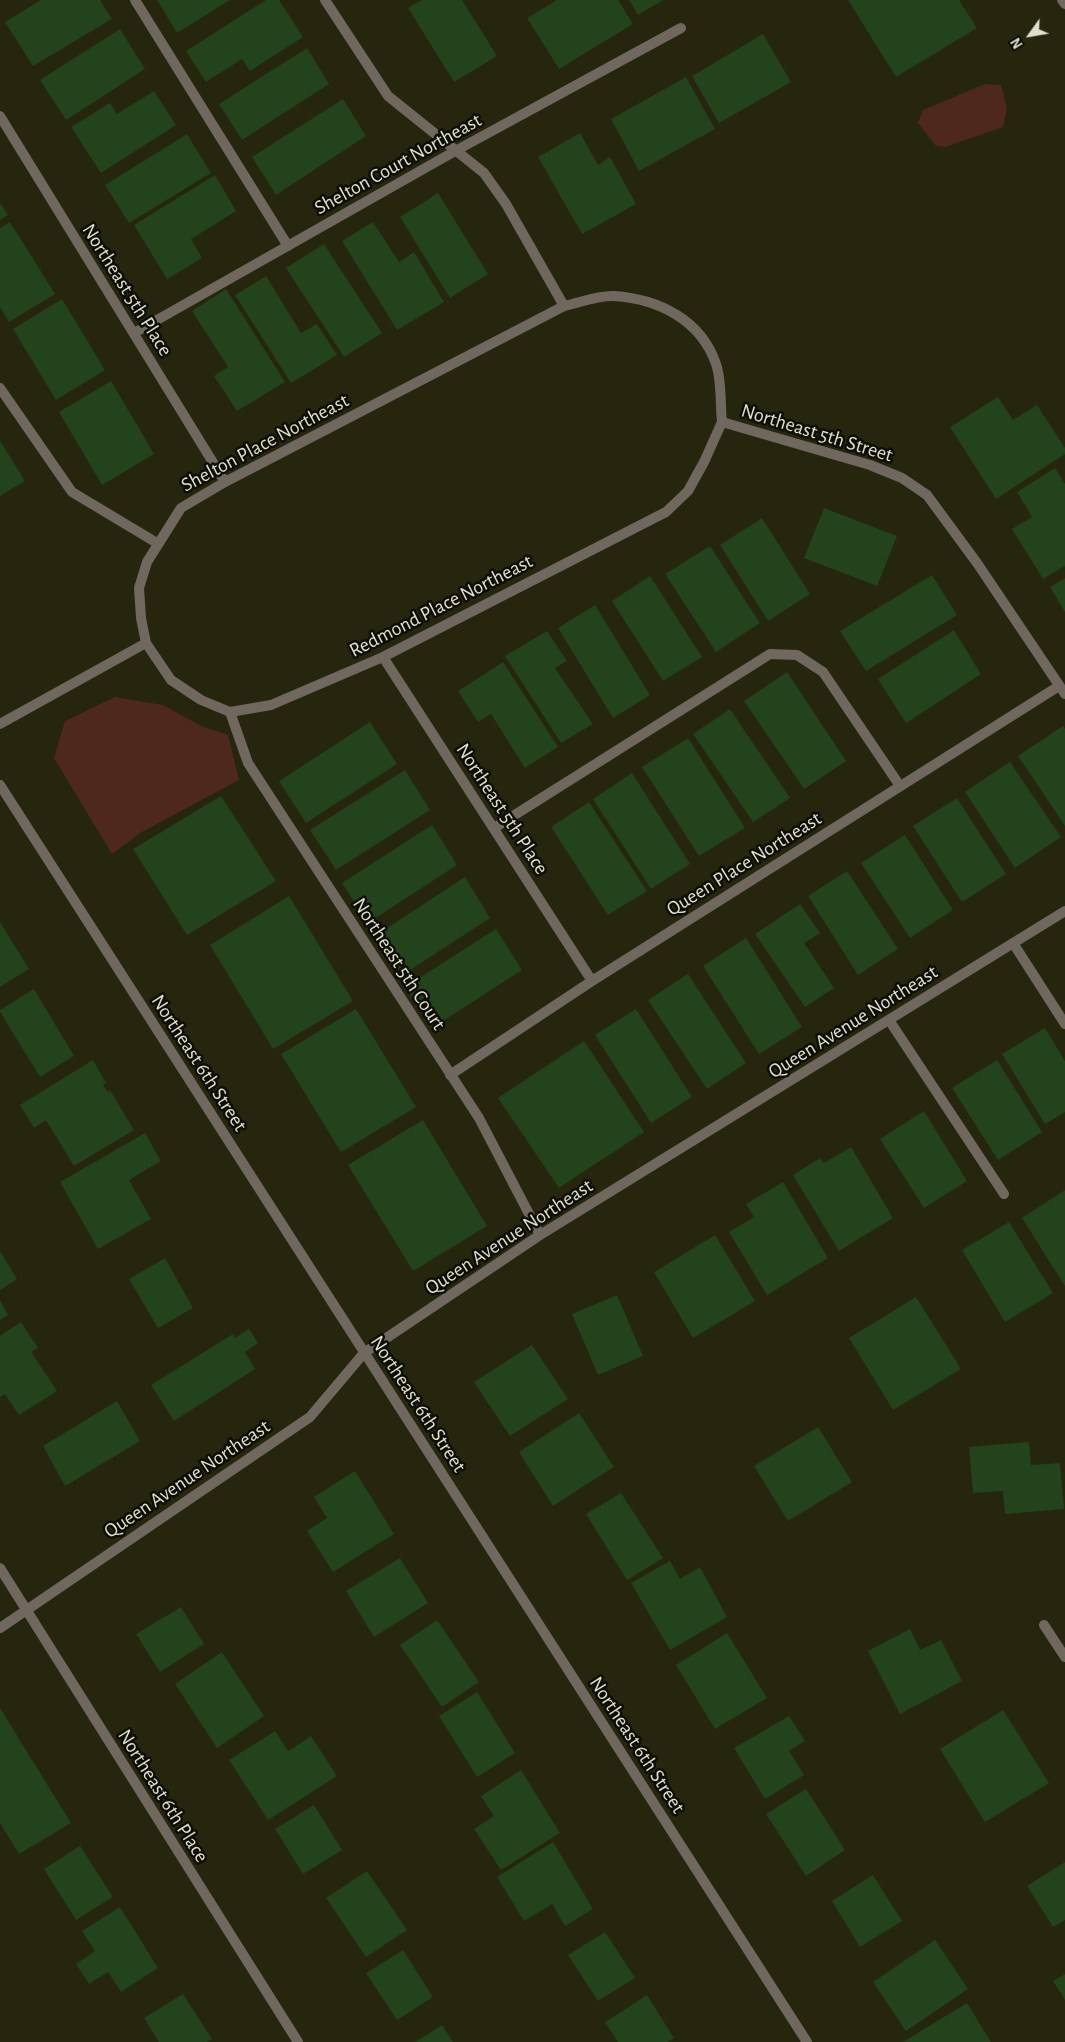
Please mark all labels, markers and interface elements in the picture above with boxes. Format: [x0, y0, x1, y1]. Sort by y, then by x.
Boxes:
north arrow [1005, 10, 1055, 60]
text: N [1009, 35, 1026, 51]
street label: Shelton Court Northeast [310, 108, 486, 220]
street label: Northeast 5th Place [77, 219, 177, 361]
street label: Shelton Place Northeast [177, 389, 353, 497]
street label: Northeast 5th Street [738, 399, 896, 467]
street label: Redmond Place Northeast [345, 549, 537, 663]
street label: Northeast 5th Place [451, 739, 553, 879]
street label: Queen Place Northeast [662, 807, 826, 921]
street label: Northeast 5th Court [347, 893, 451, 1035]
street label: Queen Avenue Northeast [764, 960, 942, 1084]
street label: Northeast 6th Street [146, 990, 252, 1136]
street label: Queen Avenue Northeast [421, 1174, 597, 1300]
street label: Northeast 6th Street [365, 1331, 471, 1477]
street label: Queen Avenue Northeast [99, 1415, 275, 1543]
street label: Northeast 6th Street [584, 1672, 690, 1818]
street label: Northeast 6th Place [112, 1725, 214, 1867]

